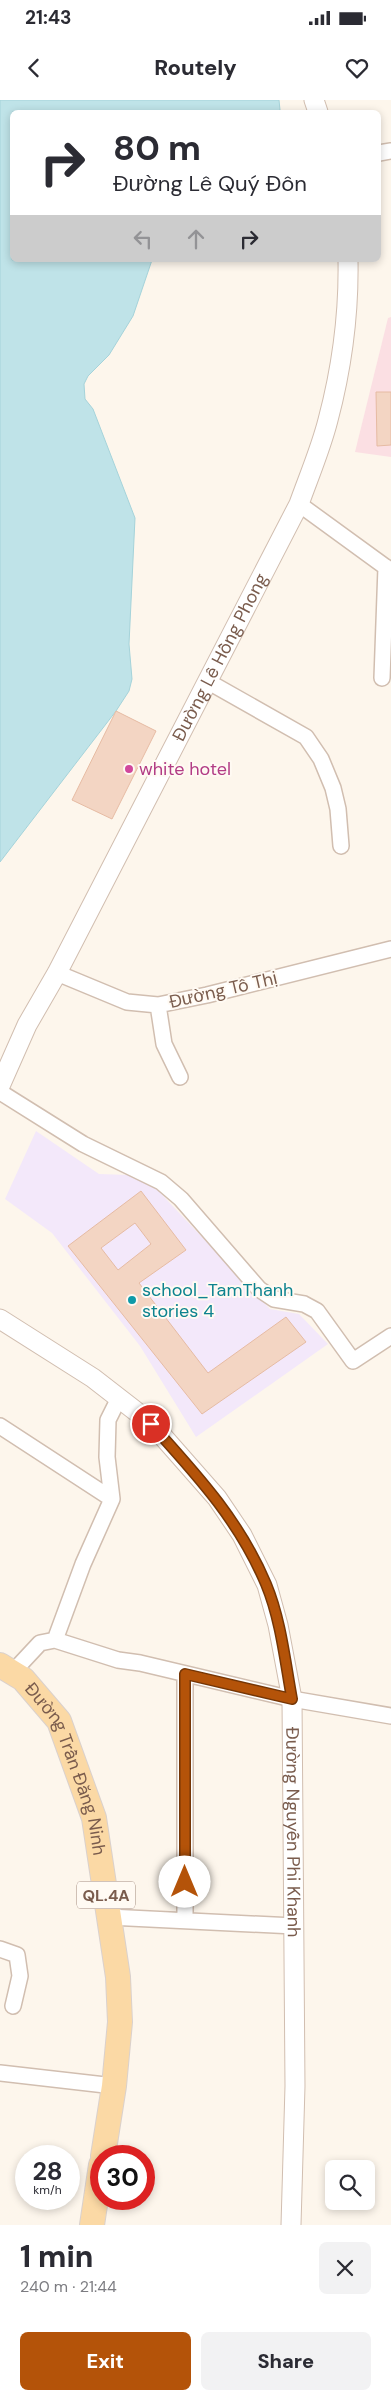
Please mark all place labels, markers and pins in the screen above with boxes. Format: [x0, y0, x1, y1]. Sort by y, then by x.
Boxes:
place label: white hotel [139, 757, 231, 781]
marker: white hotel [123, 763, 135, 775]
place label: school_TamThanh stories 4 [142, 1278, 293, 1323]
marker: school_TamThanh stories 4 [126, 1294, 138, 1306]
pin [130, 1403, 172, 1445]

